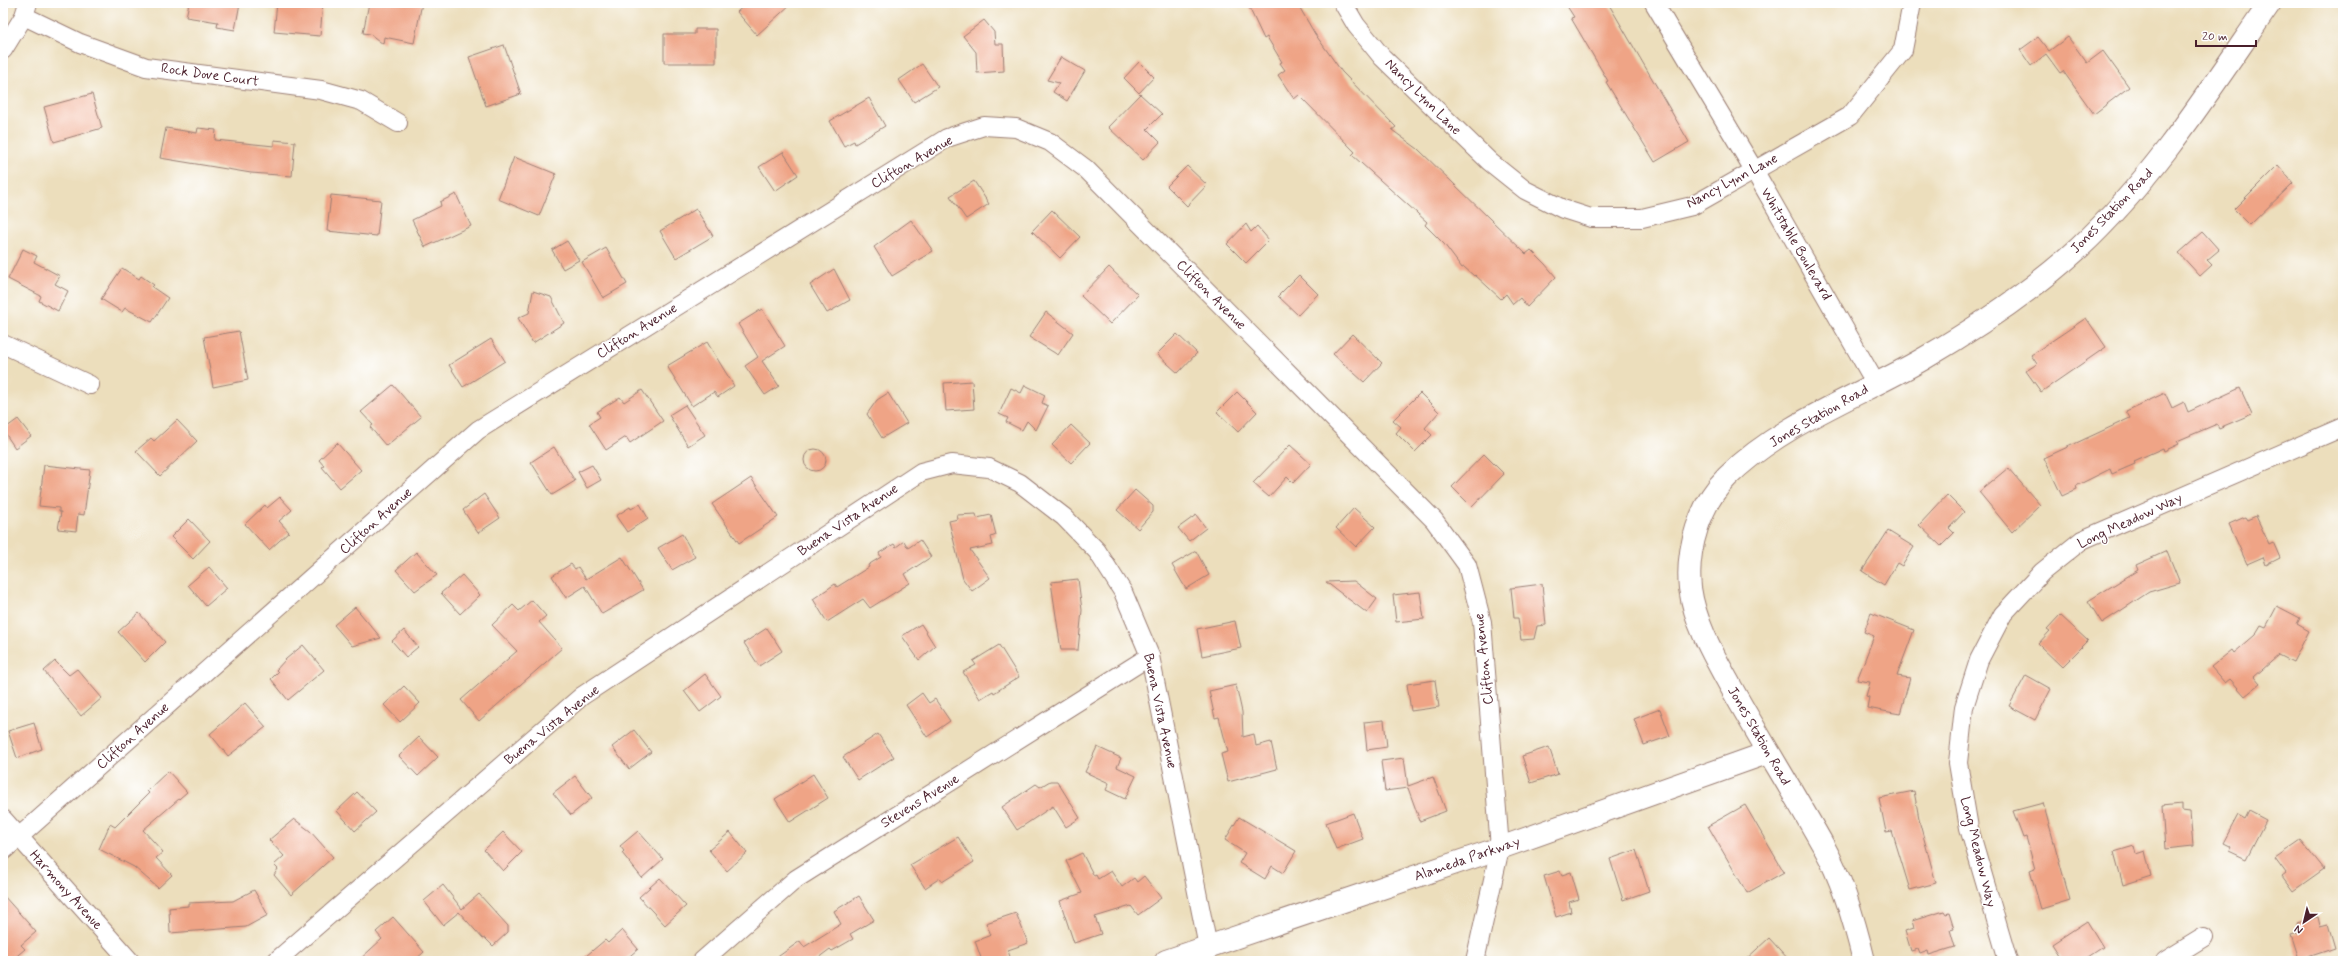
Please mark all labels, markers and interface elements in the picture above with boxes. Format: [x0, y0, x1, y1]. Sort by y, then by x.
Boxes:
scale bar [2196, 22, 2256, 48]
text: 20 m [2202, 29, 2228, 45]
street label: Nancy Lynn Lane [1381, 55, 1465, 139]
street label: Rock Dove Court [160, 59, 261, 91]
street label: Clifton Avenue [868, 131, 956, 193]
street label: Nancy Lynn Lane [1683, 149, 1781, 213]
street label: Jones Station Road [2067, 165, 2157, 257]
street label: Whitstable Boulevard [1756, 185, 1836, 303]
street label: Clifton Avenue [1172, 256, 1250, 334]
street label: Clifton Avenue [593, 299, 681, 363]
street label: Jones Station Road [1766, 380, 1872, 452]
street label: Buena Vista Avenue [794, 480, 902, 560]
street label: Clifton Avenue [336, 484, 416, 558]
street label: Long Meadow Way [2075, 489, 2186, 554]
street label: Clifton Avenue [1470, 612, 1498, 706]
street label: Buena Vista Avenue [1139, 652, 1181, 770]
street label: Buena Vista Avenue [501, 681, 603, 769]
street label: Jones Station Road [1723, 683, 1795, 789]
street label: Clifton Avenue [93, 699, 173, 773]
street label: Stevens Avenue [877, 769, 963, 832]
street label: Long Meadow Way [1955, 795, 2000, 909]
street label: Alameda Parkway [1412, 832, 1522, 886]
street label: Harmony Avenue [25, 846, 107, 934]
north arrow [2284, 902, 2324, 942]
text: N [2292, 922, 2306, 937]

